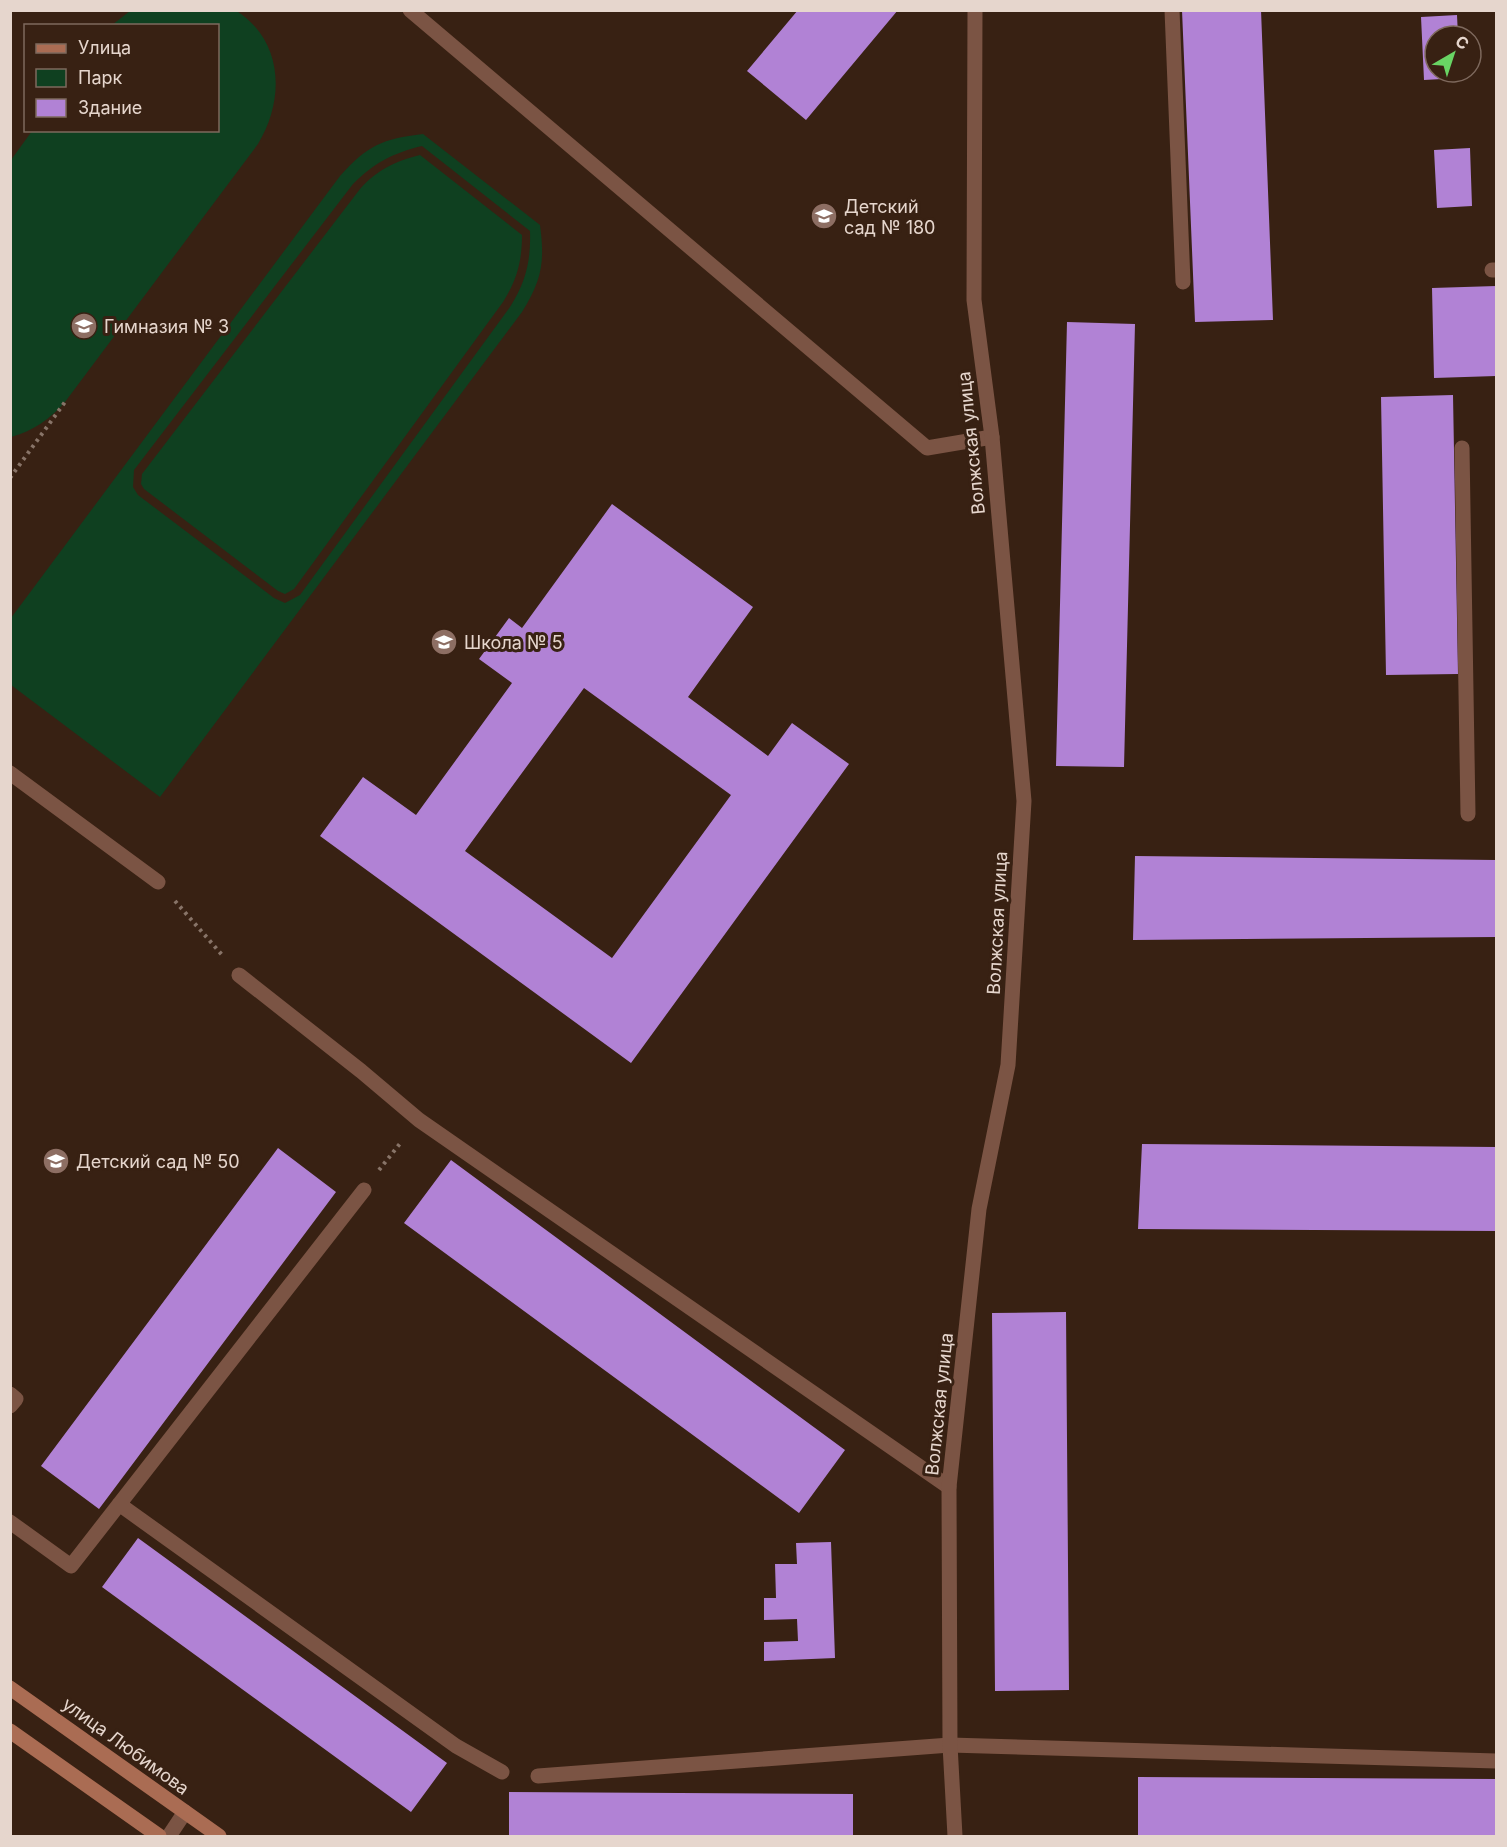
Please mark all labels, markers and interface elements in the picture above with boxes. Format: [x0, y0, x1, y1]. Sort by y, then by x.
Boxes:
legend [24, 24, 219, 132]
north arrow [1423, 24, 1483, 84]
text: С [1452, 31, 1473, 54]
text: Улица [78, 37, 131, 58]
text: Парк [78, 67, 123, 88]
text: Здание [78, 97, 142, 118]
place label: Детский сад № 180 [844, 196, 935, 238]
school or university icon: Детский сад № 180 [809, 201, 839, 231]
school or university icon: Гимназия № 3 [69, 311, 99, 341]
place label: Гимназия № 3 [104, 316, 229, 337]
street label: Волжская улица [953, 371, 989, 515]
school or university icon: Школа № 5 [429, 627, 459, 657]
place label: Школа № 5 [464, 632, 563, 653]
street label: Волжская улица [983, 851, 1011, 995]
school or university icon: Детский сад № 50 [41, 1146, 71, 1176]
place label: Детский сад № 50 [76, 1151, 240, 1172]
street label: Волжская улица [921, 1332, 957, 1476]
street label: улица Любимова [59, 1693, 193, 1799]

